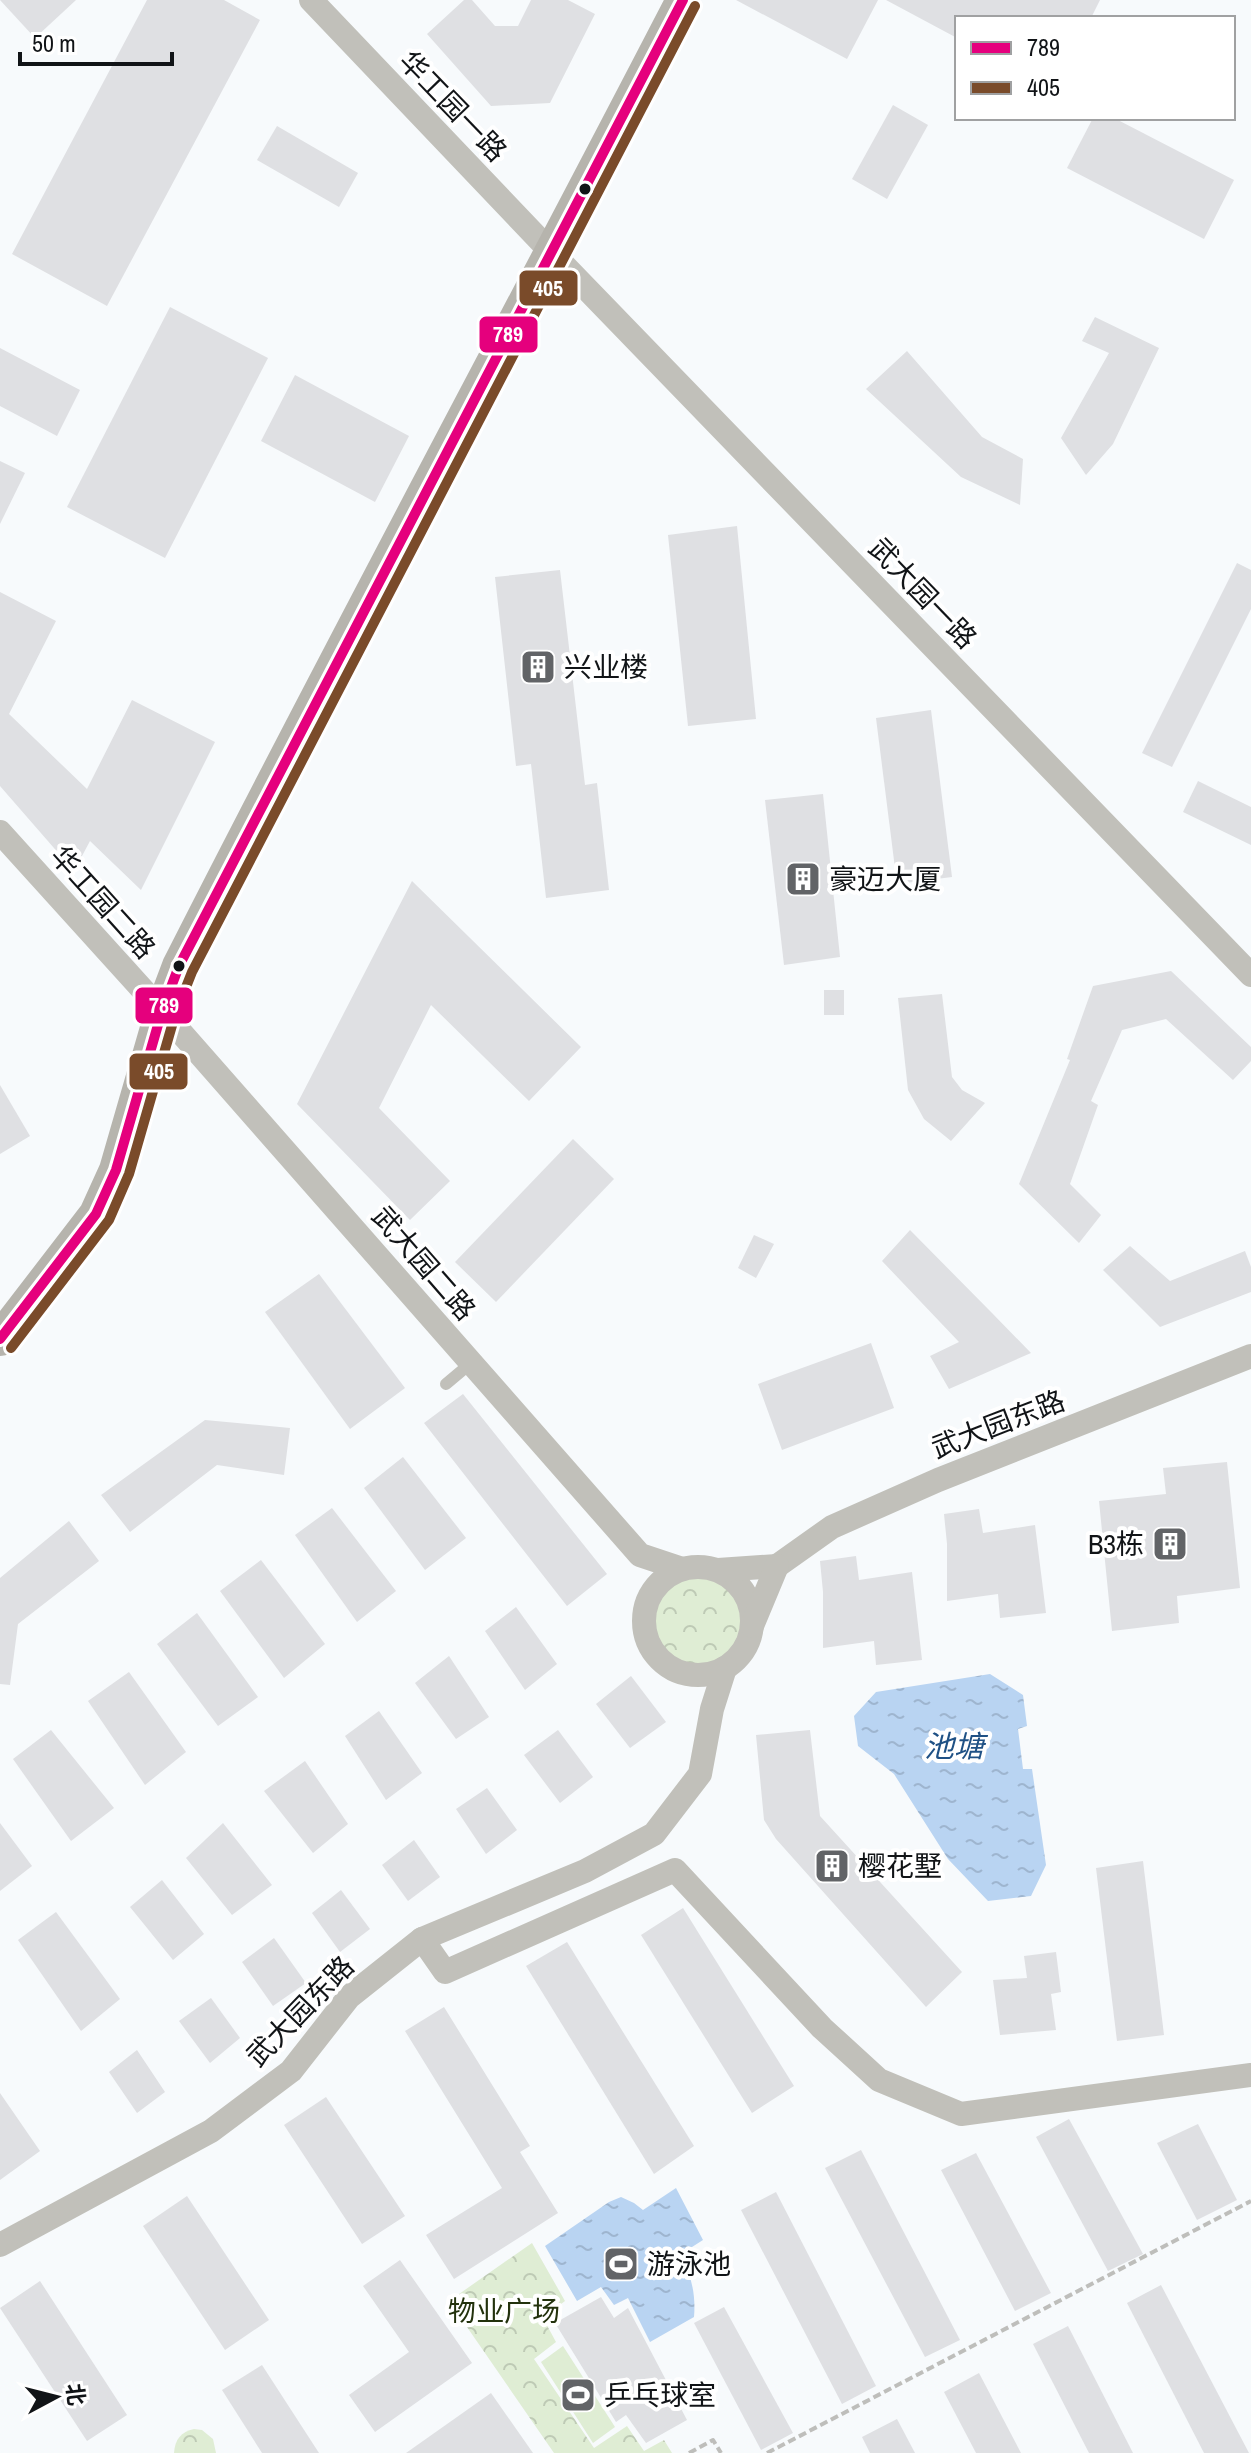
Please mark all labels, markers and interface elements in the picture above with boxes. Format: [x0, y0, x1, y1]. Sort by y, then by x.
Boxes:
scale bar [20, 16, 172, 66]
legend [955, 16, 1235, 120]
text: 50 m [32, 27, 76, 59]
text: 789 [1027, 31, 1060, 63]
street label: 华工园一路 [391, 42, 515, 170]
text: 405 [1027, 71, 1060, 103]
unlabelled marker [577, 181, 593, 197]
line badge: 405 [518, 269, 579, 307]
text: 405 [533, 273, 563, 303]
line badge: 789 [478, 315, 539, 354]
text: 789 [493, 319, 523, 349]
street label: 武大园一路 [861, 529, 985, 657]
building icon: 兴业楼 [519, 648, 557, 686]
place label: 兴业楼 [564, 648, 648, 686]
street label: 华工园二路 [42, 837, 164, 967]
building icon: 豪迈大厦 [784, 860, 822, 898]
place label: 豪迈大厦 [829, 860, 941, 898]
unlabelled marker [171, 958, 187, 974]
line badge: 789 [134, 986, 194, 1025]
text: 789 [149, 990, 179, 1020]
line badge: 405 [128, 1052, 189, 1091]
text: 405 [144, 1056, 174, 1086]
street label: 武大园二路 [364, 1198, 484, 1328]
street label: 武大园东路 [926, 1381, 1070, 1467]
place label: B3栋 [1088, 1525, 1144, 1563]
building icon: B3栋 [1151, 1525, 1189, 1563]
water label: 池塘 [924, 1726, 989, 1766]
building icon: 樱花墅 [813, 1847, 851, 1885]
place label: 樱花墅 [858, 1847, 942, 1885]
street label: 武大园东路 [238, 1947, 362, 2075]
sports icon: 游泳池 [602, 2245, 640, 2283]
place label: 游泳池 [647, 2245, 731, 2283]
park label: 物业广场 [448, 2292, 560, 2330]
north arrow [16, 2357, 96, 2437]
sports icon: 乒乓球室 [559, 2376, 597, 2414]
place label: 乒乓球室 [604, 2376, 716, 2414]
text: 北 [60, 2382, 92, 2407]

